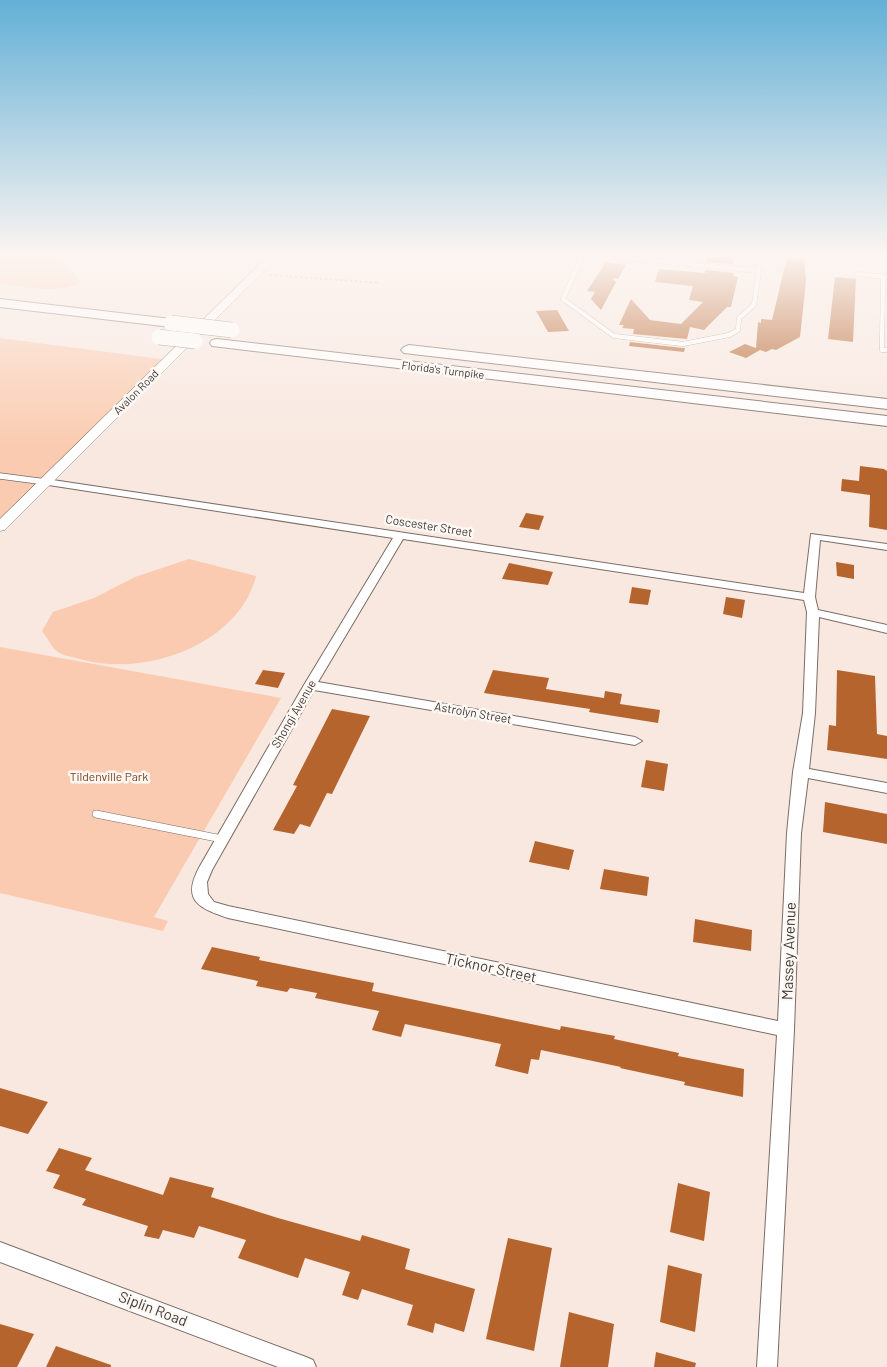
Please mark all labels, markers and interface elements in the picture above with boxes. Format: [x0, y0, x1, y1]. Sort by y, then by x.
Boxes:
street label: Florida's Turnpike [401, 358, 485, 381]
street label: Avalon Road [111, 367, 161, 417]
street label: Coscester Street [385, 511, 474, 539]
street label: Shongi Avenue [268, 677, 318, 750]
street label: Astrolyn Street [433, 698, 513, 726]
park label: Tildenville Park [70, 769, 148, 783]
street label: Massey Avenue [777, 902, 799, 1000]
street label: Ticknor Street [444, 949, 539, 985]
street label: Siplin Road [116, 1287, 190, 1329]

